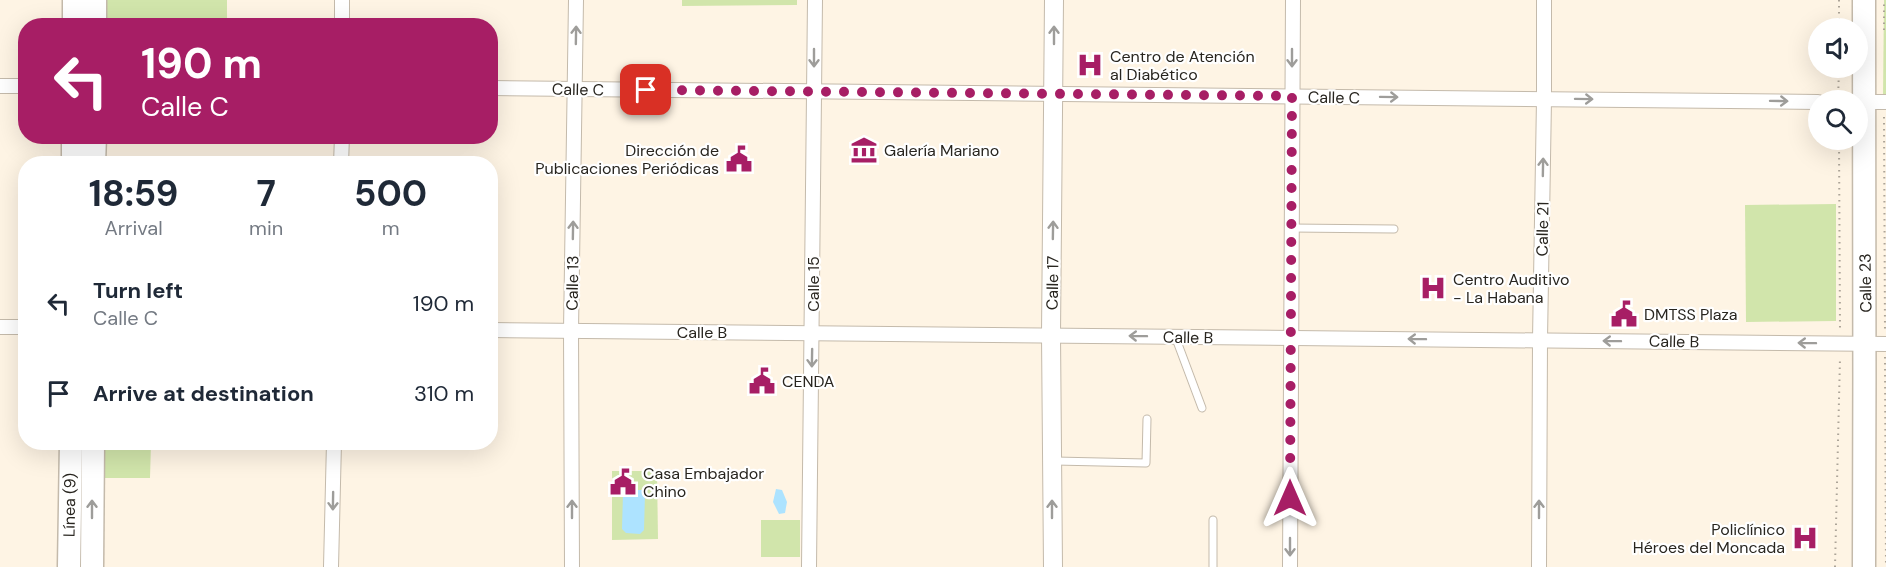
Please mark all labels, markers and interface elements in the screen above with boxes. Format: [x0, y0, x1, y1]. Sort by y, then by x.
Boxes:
map controls [1808, 18, 1868, 150]
button: sound [1808, 18, 1868, 78]
one-way arrow [570, 25, 581, 45]
one-way arrow [1048, 25, 1060, 45]
text: 190 m [141, 36, 262, 91]
icon: left [42, 42, 120, 120]
place label: Centro de Atención al Diabético [1110, 46, 1255, 85]
one-way arrow [808, 48, 820, 68]
one-way arrow [1286, 48, 1298, 68]
hospital icon: Centro de Atención al Diabético [1075, 50, 1105, 80]
pin [620, 64, 671, 115]
icon: arrive [629, 73, 662, 106]
street label: Calle C [552, 79, 604, 100]
street label: Calle C [1308, 87, 1360, 108]
text: Calle C [141, 89, 229, 124]
button: search [1808, 90, 1868, 150]
one-way arrow [1378, 92, 1398, 103]
one-way arrow [1573, 93, 1593, 105]
one-way arrow [1768, 95, 1788, 107]
museum icon: Galería Mariano [849, 135, 879, 165]
place label: Dirección de Publicaciones Periódicas [535, 140, 719, 179]
place label: Galería Mariano [884, 140, 999, 161]
public building icon: Dirección de Publicaciones Periódicas [724, 144, 754, 174]
one-way arrow [1537, 157, 1549, 177]
text: 18:59 [89, 170, 178, 217]
text: 7 [256, 170, 276, 217]
text: 500 [354, 170, 427, 217]
street label: Calle 21 [1532, 201, 1553, 257]
text: Arrival [104, 215, 163, 241]
text: min [249, 215, 283, 241]
text: m [382, 215, 399, 241]
one-way arrow [567, 220, 578, 240]
one-way arrow [1047, 220, 1058, 240]
street label: Calle 23 [1854, 253, 1877, 313]
street label: Calle 13 [562, 255, 583, 311]
street label: Calle 15 [803, 256, 824, 312]
street label: Calle 17 [1042, 256, 1063, 310]
place label: Centro Auditivo - La Habana [1453, 269, 1570, 308]
hospital icon: Centro Auditivo - La Habana [1418, 273, 1448, 303]
text: Turn left [93, 276, 183, 305]
icon: left [42, 287, 75, 320]
text: 190 m [413, 289, 474, 318]
public building icon: DMTSS Plaza [1609, 299, 1639, 329]
place label: DMTSS Plaza [1644, 304, 1738, 325]
text: Calle C [93, 305, 158, 331]
street label: Calle B [677, 322, 727, 343]
street label: Calle B [1163, 327, 1213, 348]
one-way arrow [1129, 330, 1149, 342]
street label: Calle B [1649, 331, 1699, 352]
one-way arrow [1408, 333, 1428, 345]
one-way arrow [1603, 335, 1623, 347]
one-way arrow [1798, 337, 1818, 349]
one-way arrow [806, 348, 818, 368]
public building icon: CENDA [747, 366, 777, 396]
place label: CENDA [782, 371, 835, 392]
icon: arrive [42, 377, 75, 410]
text: Arrive at destination [93, 379, 314, 408]
text: 310 m [414, 379, 474, 408]
place label: Casa Embajador Chino [643, 463, 764, 502]
position arrow [1258, 466, 1322, 530]
public building icon: Casa Embajador Chino [608, 467, 638, 497]
street label: Línea (9) [58, 473, 81, 537]
one-way arrow [327, 490, 338, 510]
one-way arrow [86, 499, 98, 519]
one-way arrow [566, 499, 578, 519]
one-way arrow [1046, 499, 1058, 519]
one-way arrow [1533, 499, 1545, 519]
place label: Policlínico Héroes del Moncada [1633, 519, 1785, 558]
hospital icon: Policlínico Héroes del Moncada [1790, 523, 1820, 553]
one-way arrow [1284, 537, 1296, 557]

